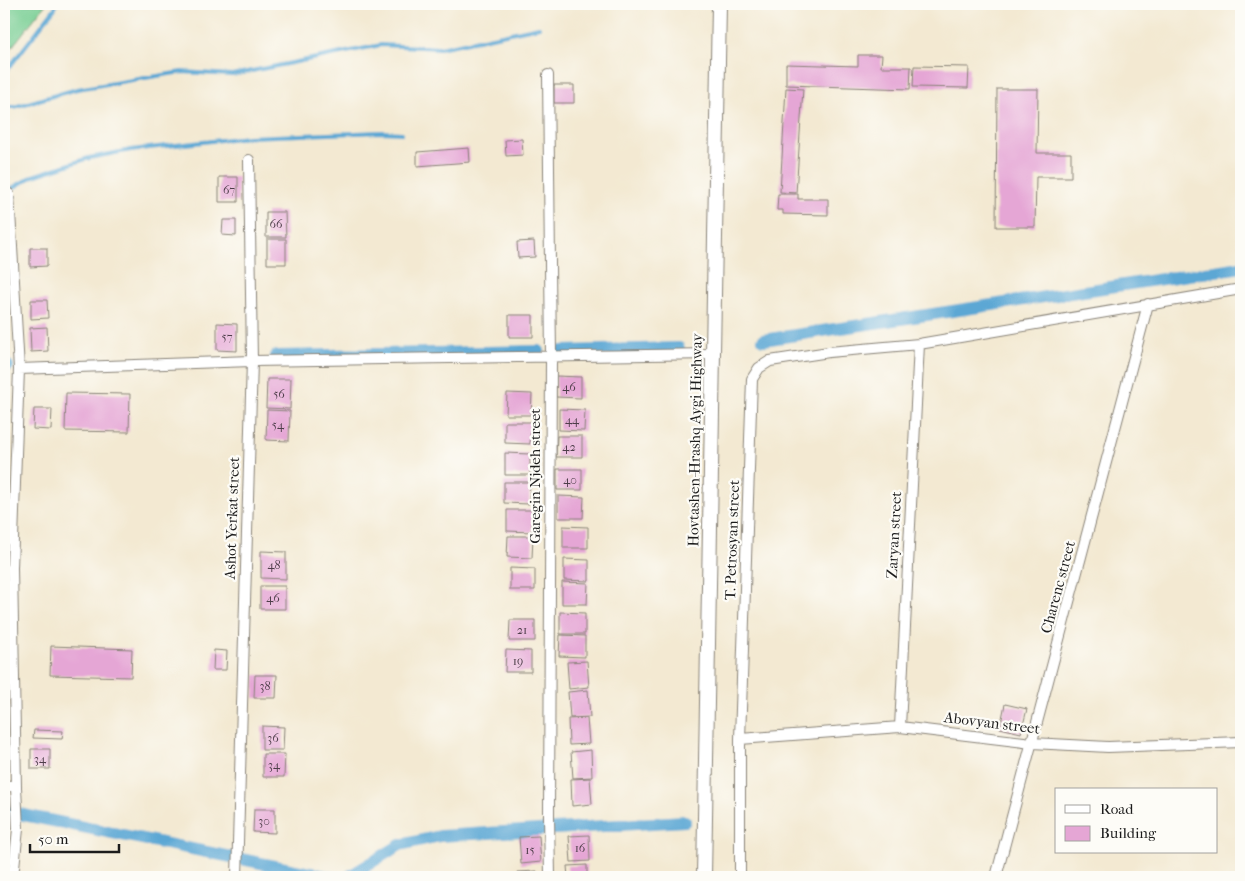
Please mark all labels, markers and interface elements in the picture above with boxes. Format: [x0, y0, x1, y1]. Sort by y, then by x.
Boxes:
house number: 67 [223, 183, 235, 197]
house number: 66 [270, 217, 283, 231]
house number: 57 [222, 330, 233, 344]
street label: Hovtashen-Hrashq Aygi Highway [684, 332, 706, 547]
house number: 46 [562, 380, 576, 394]
house number: 56 [273, 387, 285, 401]
street label: Garegin Njdeh street [526, 408, 544, 544]
house number: 44 [565, 413, 580, 427]
house number: 54 [272, 418, 285, 432]
house number: 42 [562, 440, 576, 454]
street label: Ashot Yerkat street [221, 456, 243, 581]
house number: 40 [563, 473, 577, 487]
street label: T. Petrosyan street [721, 479, 743, 601]
street label: Zaryan street [883, 490, 905, 579]
street label: Charenc street [1037, 538, 1079, 635]
house number: 48 [267, 558, 281, 572]
house number: 46 [266, 591, 280, 605]
house number: 21 [517, 623, 527, 637]
house number: 19 [513, 654, 523, 668]
house number: 38 [260, 679, 270, 693]
street label: Abovyan street [942, 708, 1042, 738]
house number: 36 [267, 731, 279, 745]
house number: 34 [34, 752, 47, 766]
house number: 34 [268, 758, 281, 772]
legend [1055, 788, 1218, 854]
text: Road [1100, 800, 1134, 818]
house number: 30 [258, 814, 270, 828]
scale bar [30, 821, 119, 853]
text: Building [1100, 824, 1157, 842]
text: 50 m [38, 830, 69, 848]
house number: 16 [575, 841, 586, 855]
house number: 15 [525, 843, 535, 857]

